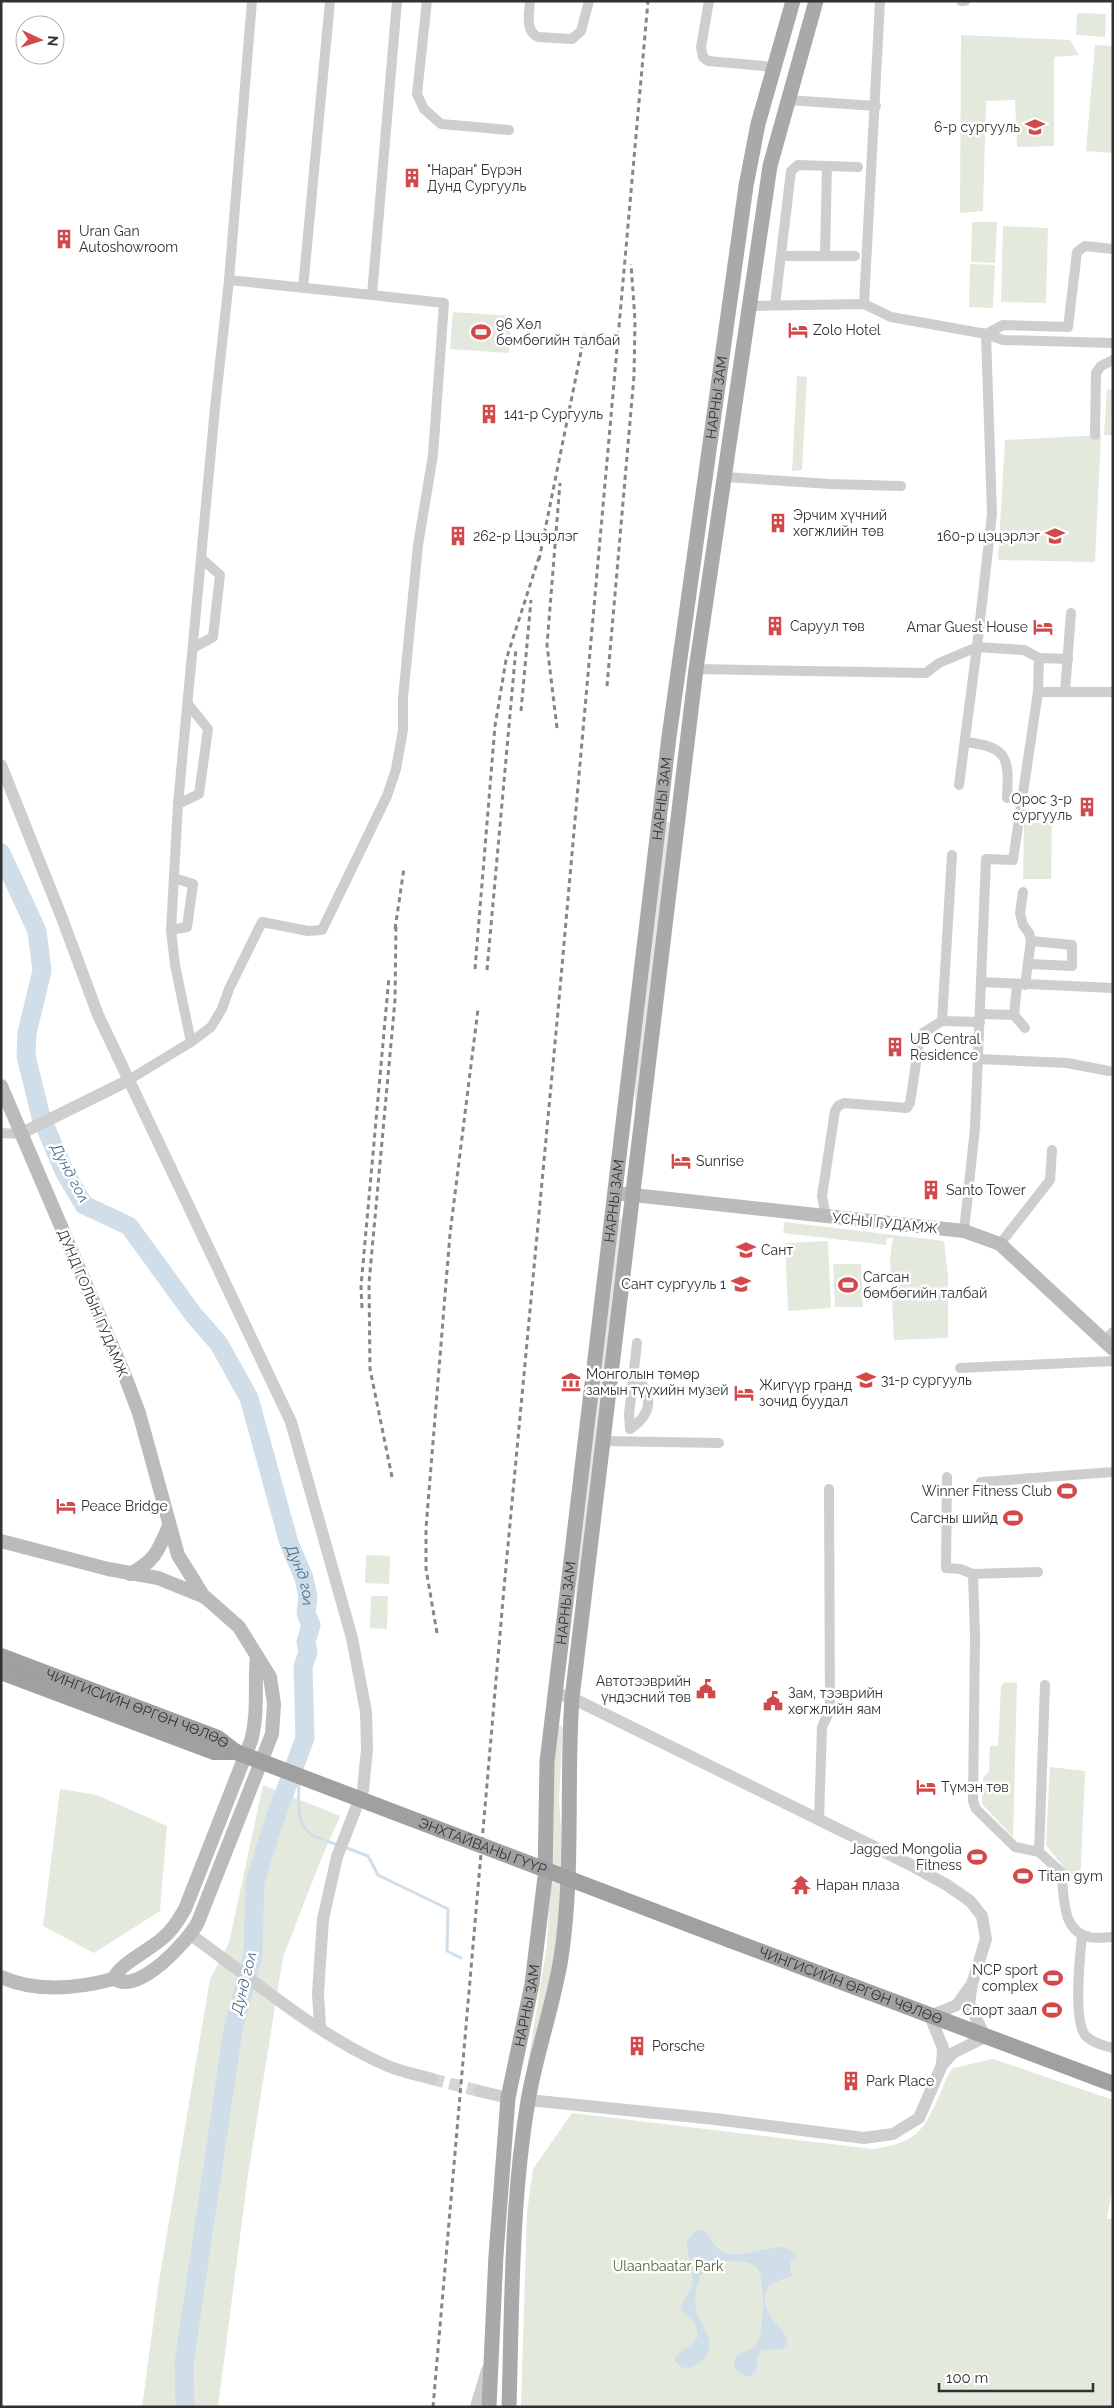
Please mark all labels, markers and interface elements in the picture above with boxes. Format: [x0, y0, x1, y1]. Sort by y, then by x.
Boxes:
north arrow [15, 15, 65, 65]
text: N [45, 35, 61, 47]
school or university icon: 6-р сургууль [1024, 116, 1046, 138]
place label: 6-р сургууль [934, 119, 1020, 135]
place label: "Наран" Бүрэн Дунд Сургууль [427, 162, 527, 194]
building icon: "Наран" Бүрэн Дунд Сургууль [401, 167, 423, 189]
place label: Uran Gan Autoshowroom [79, 223, 178, 255]
building icon: Uran Gan Autoshowroom [53, 228, 75, 250]
place label: 96 Хөл бөмбөгийн талбай [496, 316, 620, 348]
hotel icon: Zolo Hotel [787, 319, 809, 341]
sports icon: 96 Хөл бөмбөгийн талбай [470, 321, 492, 343]
place label: Zolo Hotel [813, 322, 881, 338]
street label: НАРНЫ ЗАМ [703, 355, 730, 440]
building icon: 141-р Сургууль [478, 403, 500, 425]
place label: 141-р Сургууль [504, 406, 603, 422]
place label: Эрчим хүчний хөгжлийн төв [793, 507, 887, 539]
building icon: Эрчим хүчний хөгжлийн төв [767, 512, 789, 534]
building icon: 262-р Цэцэрлэг [447, 525, 469, 547]
school or university icon: 160-р цэцэрлэг [1044, 525, 1066, 547]
place label: 262-р Цэцэрлэг [473, 528, 579, 544]
place label: 160-р цэцэрлэг [937, 528, 1040, 544]
building icon: Саруул төв [764, 615, 786, 637]
hotel icon: Amar Guest House [1032, 616, 1054, 638]
place label: Саруул төв [790, 618, 865, 634]
place label: Amar Guest House [906, 619, 1028, 635]
street label: НАРНЫ ЗАМ [649, 756, 675, 841]
place label: Орос 3-р сургууль [1011, 791, 1072, 823]
building icon: Орос 3-р сургууль [1076, 796, 1098, 818]
place label: UB Central Residence [910, 1031, 981, 1063]
building icon: UB Central Residence [884, 1036, 906, 1058]
water label: Дунд гол [46, 1139, 93, 1206]
hotel icon: Sunrise [670, 1150, 692, 1172]
place label: Sunrise [696, 1153, 744, 1169]
street label: НАРНЫ ЗАМ [601, 1158, 627, 1243]
building icon: Santo Tower [920, 1179, 942, 1201]
place label: Santo Tower [946, 1182, 1026, 1198]
street label: УСНЫ ГУДАМЖ [831, 1210, 939, 1237]
street label: ДУНД ГОЛЫН ГУДАМЖ [55, 1227, 132, 1380]
school or university icon: Сант [735, 1239, 757, 1261]
place label: Сант [761, 1242, 793, 1258]
place label: Сагсан бөмбөгийн талбай [863, 1269, 987, 1301]
school or university icon: Сант сургууль 1 [730, 1273, 752, 1295]
sports icon: Сагсан бөмбөгийн талбай [837, 1274, 859, 1296]
place label: Сант сургууль 1 [621, 1276, 726, 1292]
place label: Монголын төмөр замын түүхийн музей [586, 1366, 729, 1398]
school or university icon: 31-р сургууль [855, 1369, 877, 1391]
museum icon: Монголын төмөр замын түүхийн музей [560, 1371, 582, 1393]
place label: 31-р сургууль [881, 1372, 972, 1388]
place label: Жигүүр гранд зочид буудал [759, 1377, 852, 1409]
hotel icon: Жигүүр гранд зочид буудал [733, 1382, 755, 1404]
sports icon: Winner Fitness Club [1056, 1480, 1078, 1502]
place label: Winner Fitness Club [922, 1483, 1052, 1499]
hotel icon: Peace Bridge [55, 1495, 77, 1517]
place label: Peace Bridge [81, 1498, 168, 1514]
sports icon: Сагсны шийд [1002, 1507, 1024, 1529]
place label: Сагсны шийд [910, 1510, 998, 1526]
water label: Дунд гол [281, 1541, 317, 1607]
street label: НАРНЫ ЗАМ [553, 1561, 579, 1645]
street label: ЧИНГИСИЙН ӨРГӨН ЧӨЛӨӨ [44, 1666, 232, 1751]
place label: Автотээврийн үндэсний төв [596, 1673, 691, 1705]
public building icon: Автотээврийн үндэсний төв [695, 1678, 717, 1700]
place label: Зам, тээврийн хөгжлийн яам [788, 1685, 883, 1717]
public building icon: Зам, тээврийн хөгжлийн яам [762, 1690, 784, 1712]
hotel icon: Түмэн төв [915, 1776, 937, 1798]
place label: Түмэн төв [941, 1779, 1009, 1795]
street label: ЭНХТАЙВАНЫ ГҮҮР [417, 1814, 549, 1878]
place label: Jagged Mongolia Fitness [850, 1841, 962, 1873]
sports icon: Jagged Mongolia Fitness [966, 1846, 988, 1868]
sports icon: Titan gym [1012, 1865, 1034, 1887]
place label: Titan gym [1038, 1868, 1103, 1884]
temple icon: Наран плаза [790, 1874, 812, 1896]
place label: Наран плаза [816, 1877, 900, 1893]
street label: ЧИНГИСИЙН ӨРГӨН ЧӨЛӨӨ [757, 1944, 945, 2027]
water label: Дунд гол [227, 1950, 261, 2017]
place label: NCP sport complex [972, 1962, 1038, 1994]
street label: НАРНЫ ЗАМ [511, 1964, 542, 2048]
sports icon: NCP sport complex [1042, 1967, 1064, 1989]
sports icon: Спорт заал [1041, 1999, 1063, 2021]
place label: Спорт заал [963, 2002, 1037, 2018]
building icon: Porsche [626, 2035, 648, 2057]
place label: Porsche [652, 2038, 705, 2054]
building icon: Park Place [840, 2070, 862, 2092]
place label: Park Place [866, 2073, 934, 2089]
park label: Ulaanbaatar Park [613, 2258, 724, 2274]
scale bar [939, 2360, 1093, 2392]
text: 100 m [946, 2369, 988, 2387]

